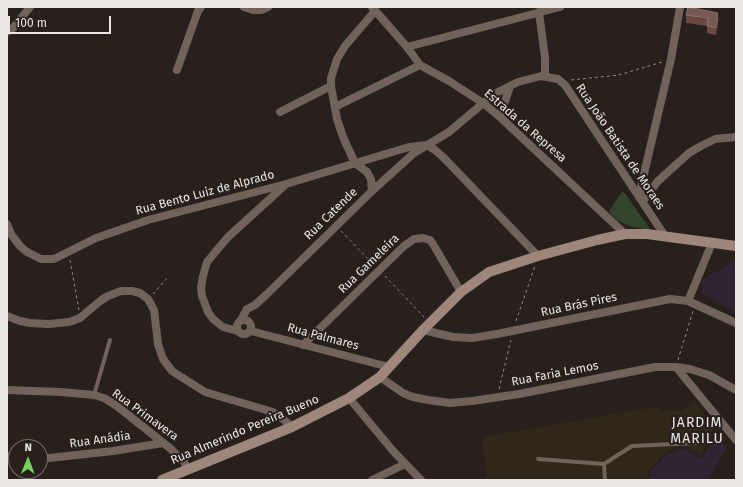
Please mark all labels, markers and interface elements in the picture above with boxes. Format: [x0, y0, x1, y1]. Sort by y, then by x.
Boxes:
scale bar [10, 8, 113, 34]
text: 100 m [15, 16, 47, 30]
street label: Rua João Batista de Moraes [573, 81, 667, 213]
street label: Estrada da Represa [481, 86, 569, 166]
street label: Rua Bento Luiz de Alprado [134, 168, 276, 218]
street label: Rua Catende [301, 185, 361, 243]
street label: Rua Gameleira [336, 231, 402, 297]
street label: Rua Brás Pires [540, 290, 618, 320]
street label: Rua Palmares [286, 321, 360, 353]
street label: Rua Faria Lemos [510, 358, 600, 390]
street label: Rua Primavera [109, 386, 181, 444]
street label: Rua Almerindo Pereira Bueno [169, 392, 321, 468]
district label: JARDIM MARILU [670, 415, 724, 448]
street label: Rua Anádia [69, 429, 131, 451]
north arrow [8, 439, 48, 479]
text: N [24, 441, 32, 454]

